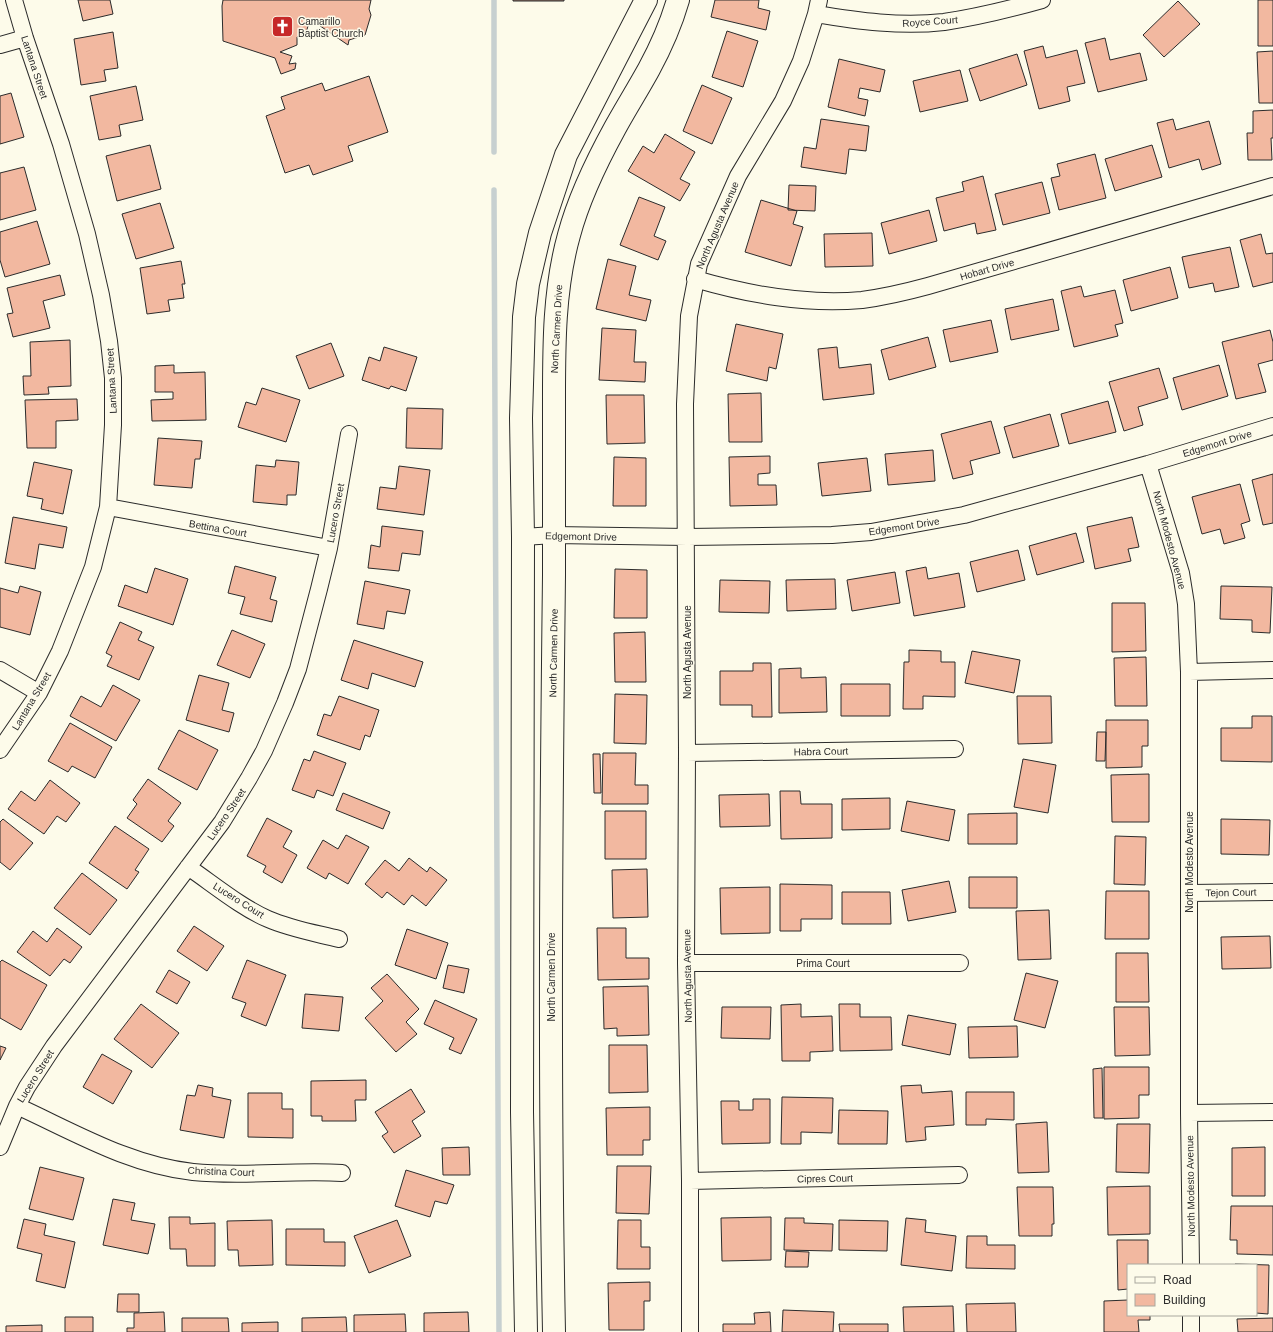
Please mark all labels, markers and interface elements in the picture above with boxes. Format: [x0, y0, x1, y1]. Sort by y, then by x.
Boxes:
church icon: Camarillo Baptist Church [269, 14, 295, 40]
street label: Royce Court [902, 14, 958, 29]
place label: Camarillo Baptist Church [298, 16, 364, 39]
street label: Lantana Street [19, 34, 50, 100]
street label: North Agusta Avenue [694, 179, 741, 271]
street label: Hobart Drive [959, 256, 1016, 283]
street label: North Carmen Drive [549, 284, 564, 374]
street label: Lantana Street [104, 348, 119, 414]
street label: Edgemont Drive [1181, 428, 1253, 459]
street label: Lucero Street [325, 482, 346, 544]
street label: North Modesto Avenue [1151, 490, 1188, 591]
street label: Edgemont Drive [868, 515, 941, 538]
street label: Bettina Court [188, 518, 248, 539]
street label: Edgemont Drive [545, 530, 617, 543]
street label: North Agusta Avenue [682, 605, 693, 699]
street label: North Carmen Drive [547, 608, 560, 698]
street label: Lantana Street [10, 670, 53, 732]
street label: Habra Court [794, 746, 849, 757]
street label: Lucero Street [205, 786, 248, 842]
street label: North Modesto Avenue [1184, 811, 1195, 913]
street label: Lucero Court [211, 880, 266, 921]
street label: Tejon Court [1205, 887, 1257, 898]
street label: North Agusta Avenue [681, 929, 694, 1023]
street label: North Carmen Drive [546, 932, 557, 1021]
street label: Prima Court [796, 958, 850, 969]
street label: Lucero Street [15, 1048, 56, 1105]
street label: North Modesto Avenue [1184, 1135, 1197, 1237]
street label: Christina Court [187, 1165, 255, 1178]
street label: Cipres Court [797, 1173, 853, 1184]
legend [1127, 1264, 1257, 1316]
text: Road [1163, 1273, 1192, 1287]
text: Building [1163, 1293, 1206, 1307]

